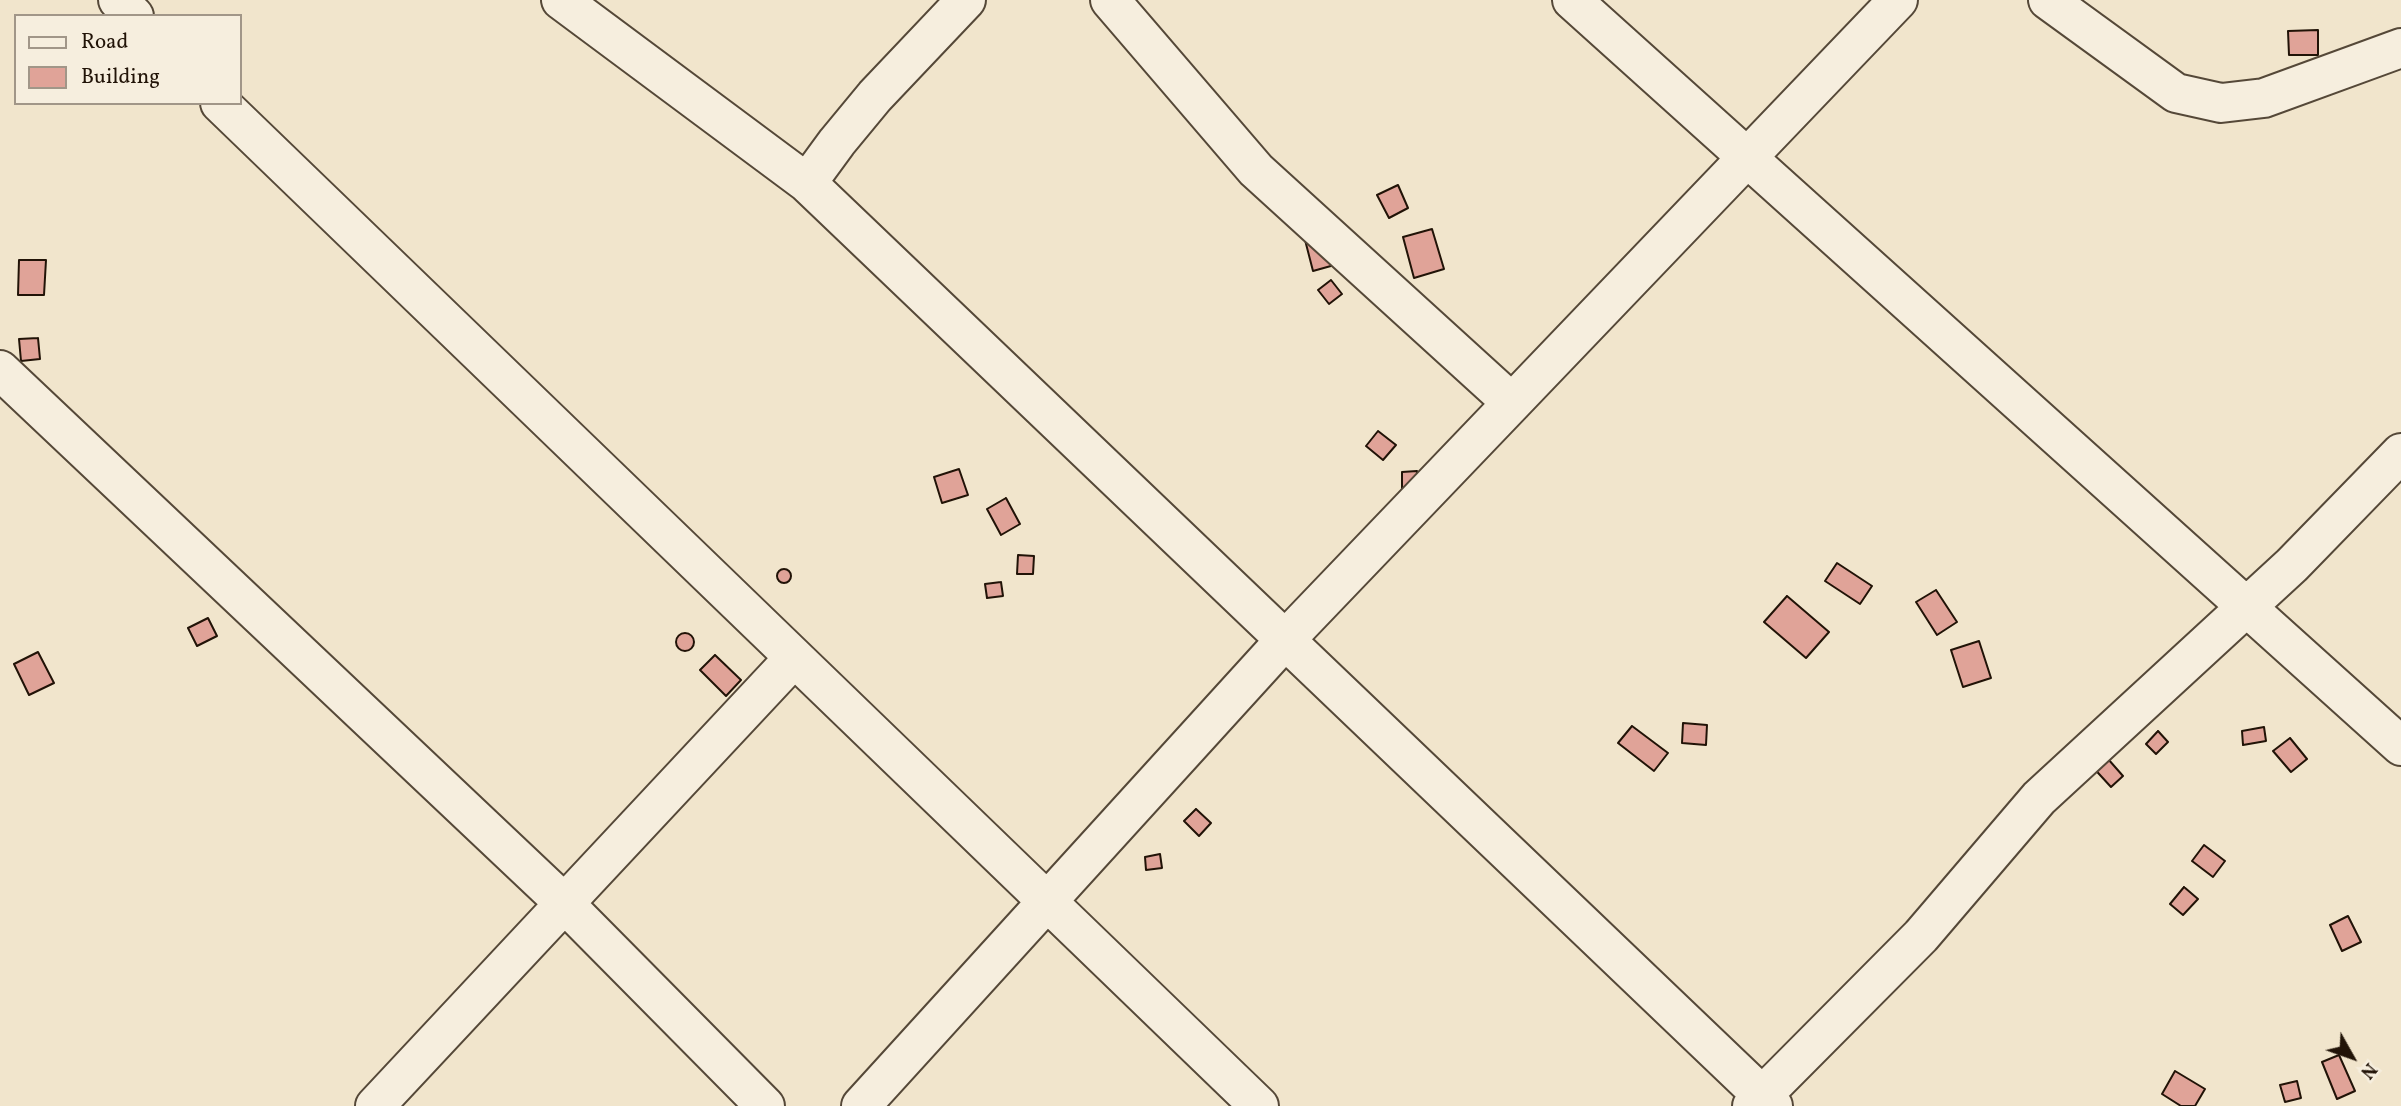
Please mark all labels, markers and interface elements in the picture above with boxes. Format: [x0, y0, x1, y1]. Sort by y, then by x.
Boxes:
legend [14, 14, 242, 105]
text: Road [81, 28, 128, 57]
text: Building [81, 63, 160, 92]
north arrow [2317, 1022, 2387, 1092]
text: N [2354, 1057, 2382, 1084]

